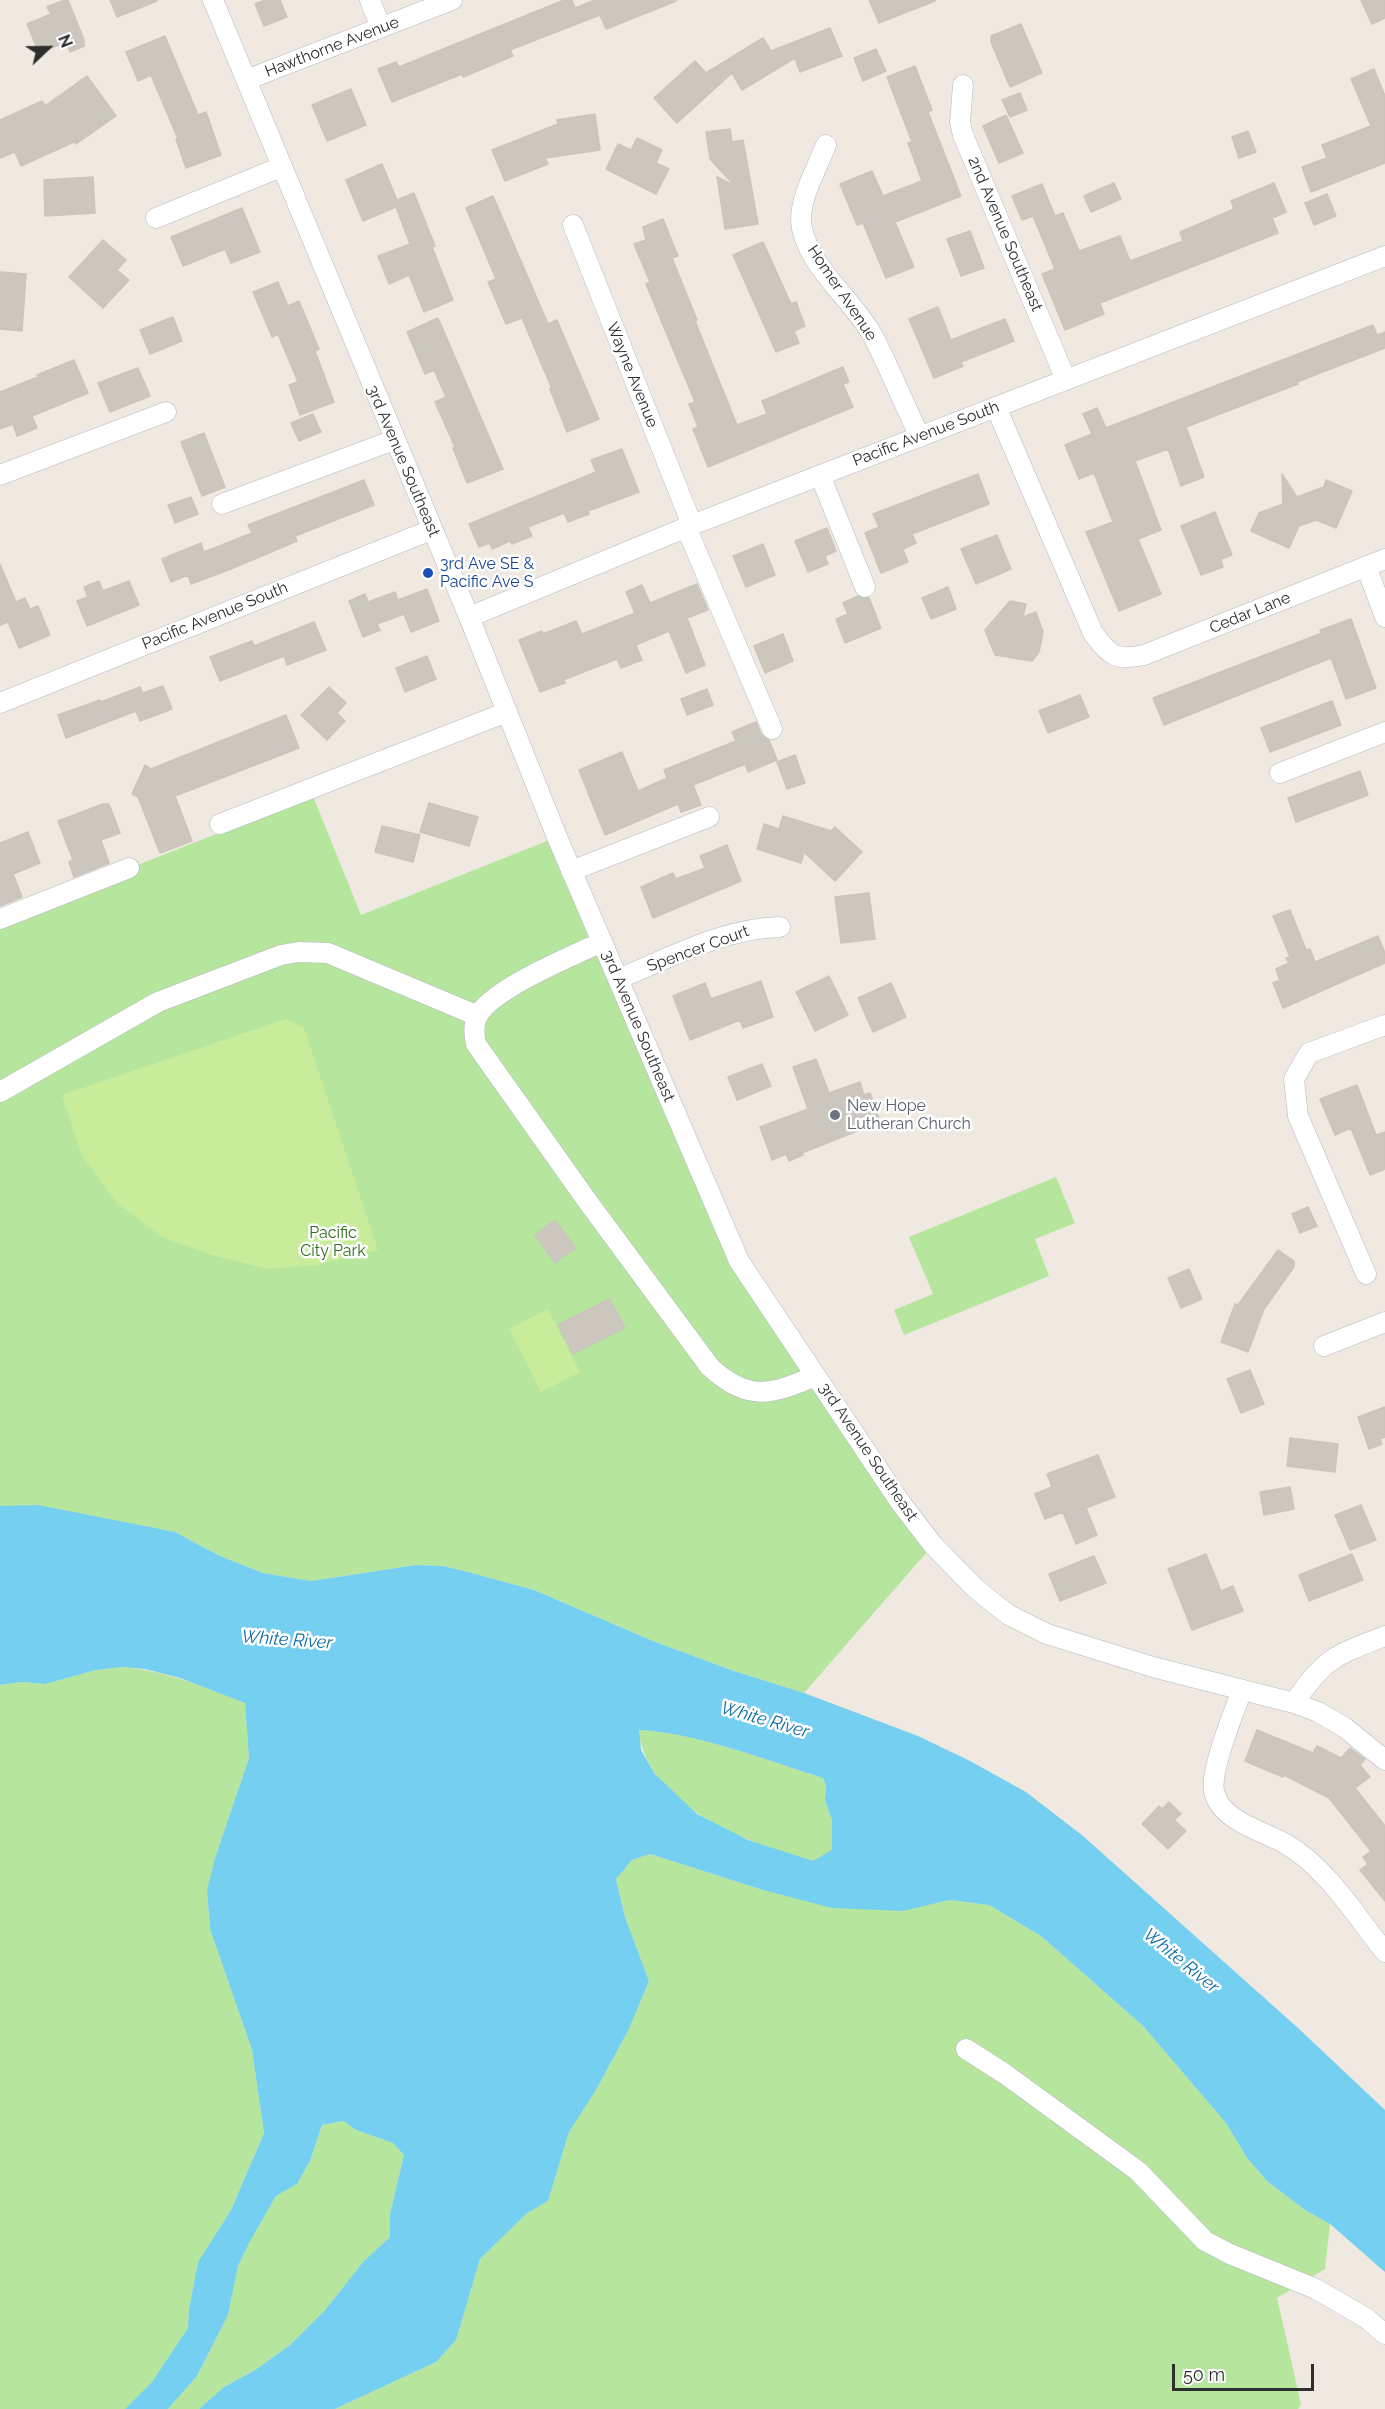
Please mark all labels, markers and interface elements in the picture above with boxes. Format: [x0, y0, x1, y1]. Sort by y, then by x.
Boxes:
street label: Hawthorne Avenue [262, 13, 402, 81]
north arrow [18, 18, 78, 78]
text: N [54, 32, 76, 50]
street label: 2nd Avenue Southeast [964, 154, 1046, 314]
street label: Homer Avenue [803, 242, 881, 344]
street label: Wayne Avenue [602, 319, 662, 431]
street label: 3rd Avenue Southeast [362, 382, 444, 540]
street label: Pacific Avenue South [850, 397, 1002, 471]
place label: 3rd Ave SE & Pacific Ave S [440, 554, 534, 592]
marker: 3rd Ave SE & Pacific Ave S [421, 566, 435, 580]
street label: Pacific Avenue South [139, 578, 291, 654]
street label: Cedar Lane [1207, 588, 1293, 638]
street label: Spencer Court [644, 922, 752, 976]
street label: 3rd Avenue Southeast [597, 947, 679, 1105]
place label: New Hope Lutheran Church [847, 1096, 971, 1134]
marker: New Hope Lutheran Church [828, 1108, 842, 1122]
park label: Pacific City Park [300, 1223, 366, 1261]
street label: 3rd Avenue Southeast [815, 1379, 921, 1525]
water label: White River [241, 1626, 333, 1654]
water label: White River [718, 1697, 812, 1743]
water label: White River [1139, 1924, 1223, 1998]
scale bar [1175, 2352, 1318, 2390]
text: 50 m [1183, 2364, 1225, 2385]

